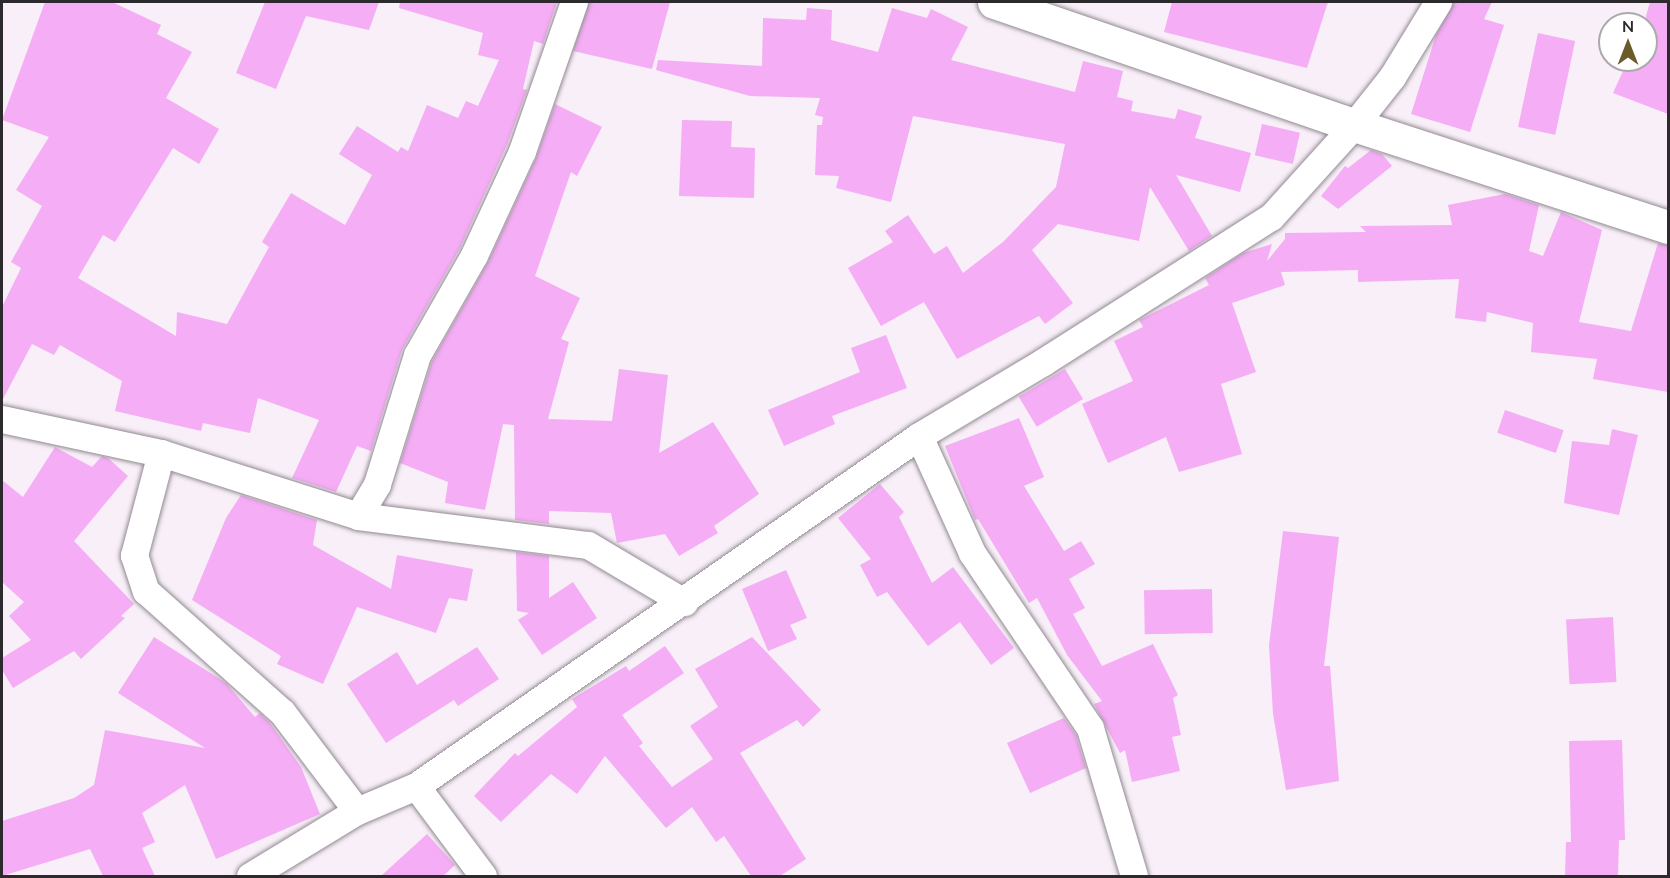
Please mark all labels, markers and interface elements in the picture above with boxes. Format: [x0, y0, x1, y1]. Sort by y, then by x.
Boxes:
north arrow [1598, 12, 1658, 72]
text: N [1622, 16, 1634, 36]

